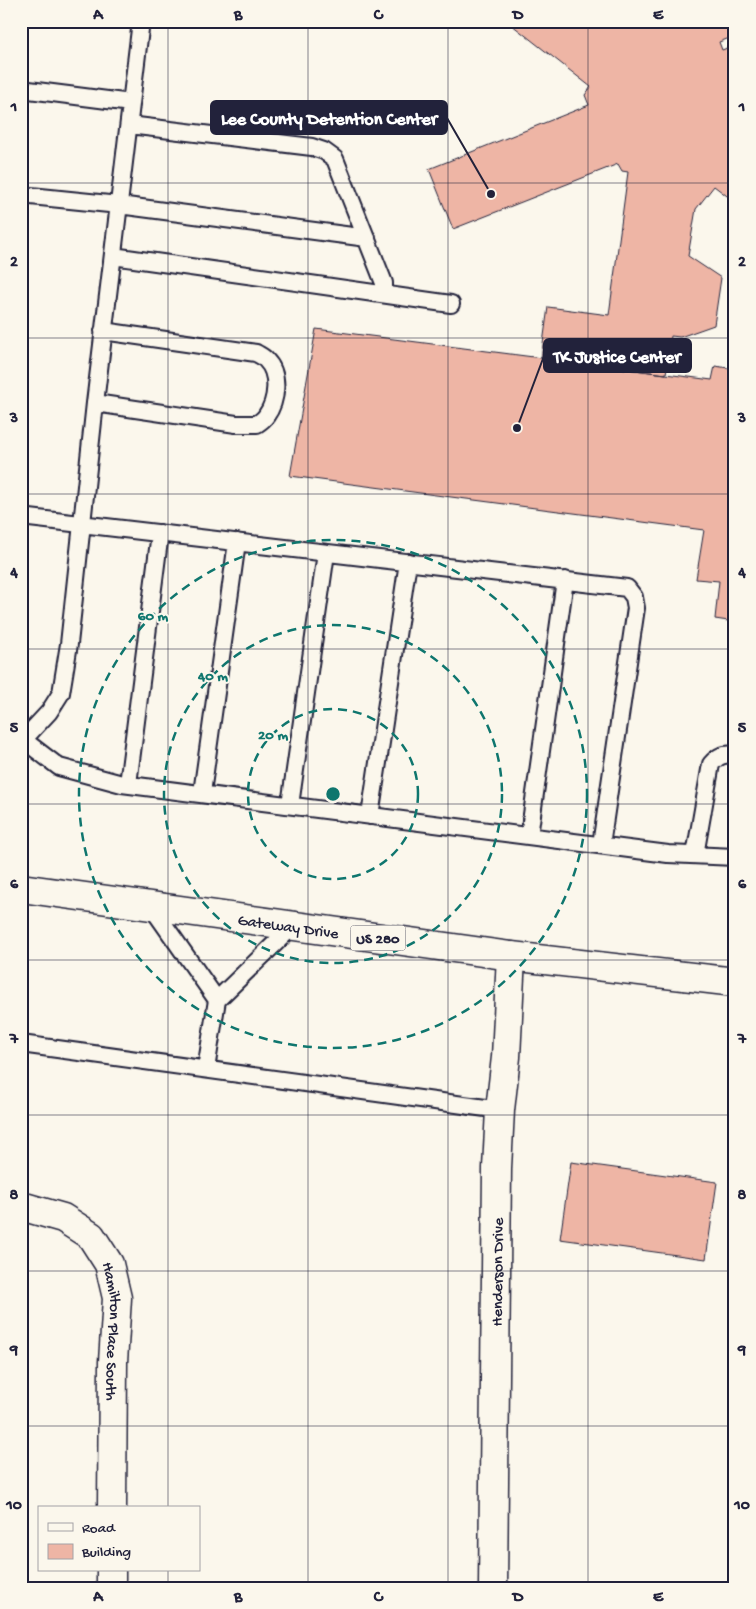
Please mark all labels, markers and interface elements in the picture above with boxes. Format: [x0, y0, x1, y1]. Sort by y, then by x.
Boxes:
text: A [92, 7, 104, 26]
text: B [233, 7, 243, 26]
text: C [373, 7, 384, 26]
text: D [511, 7, 524, 26]
text: E [653, 7, 664, 26]
text: 1 [10, 99, 17, 118]
text: 1 [738, 99, 745, 118]
callout: Lee County Detention Center [211, 101, 447, 134]
text: Lee County Detention Center [221, 110, 440, 131]
text: 2 [10, 254, 18, 273]
text: 2 [738, 254, 746, 273]
callout: TK Justice Center [544, 339, 691, 372]
text: TK Justice Center [551, 348, 683, 369]
text: 3 [9, 410, 18, 429]
text: 3 [737, 410, 746, 429]
text: 4 [9, 565, 18, 584]
text: 4 [737, 565, 746, 584]
text: 60 m [138, 608, 169, 626]
text: 40 m [197, 668, 228, 686]
text: 5 [10, 720, 19, 739]
text: 5 [738, 720, 747, 739]
text: 20 m [258, 727, 288, 745]
centre of rings [324, 785, 342, 803]
text: 6 [10, 876, 19, 895]
text: 6 [738, 876, 747, 895]
street label: Gateway Drive [236, 912, 340, 945]
road number: US 280 [350, 926, 406, 950]
text: 7 [9, 1031, 19, 1050]
text: 7 [737, 1031, 747, 1050]
text: 8 [10, 1187, 19, 1206]
text: 8 [738, 1187, 747, 1206]
street label: Henderson Drive [489, 1217, 510, 1327]
street label: Hamilton Place South [96, 1261, 123, 1401]
text: 9 [9, 1342, 18, 1361]
text: 9 [737, 1342, 746, 1361]
text: 10 [5, 1497, 22, 1516]
text: 10 [733, 1497, 750, 1516]
legend [38, 1506, 200, 1572]
text: Road [82, 1520, 116, 1538]
text: Building [81, 1544, 131, 1562]
text: A [92, 1589, 104, 1608]
text: B [233, 1589, 243, 1608]
text: C [373, 1589, 384, 1608]
text: D [511, 1589, 524, 1608]
text: E [653, 1589, 664, 1608]

